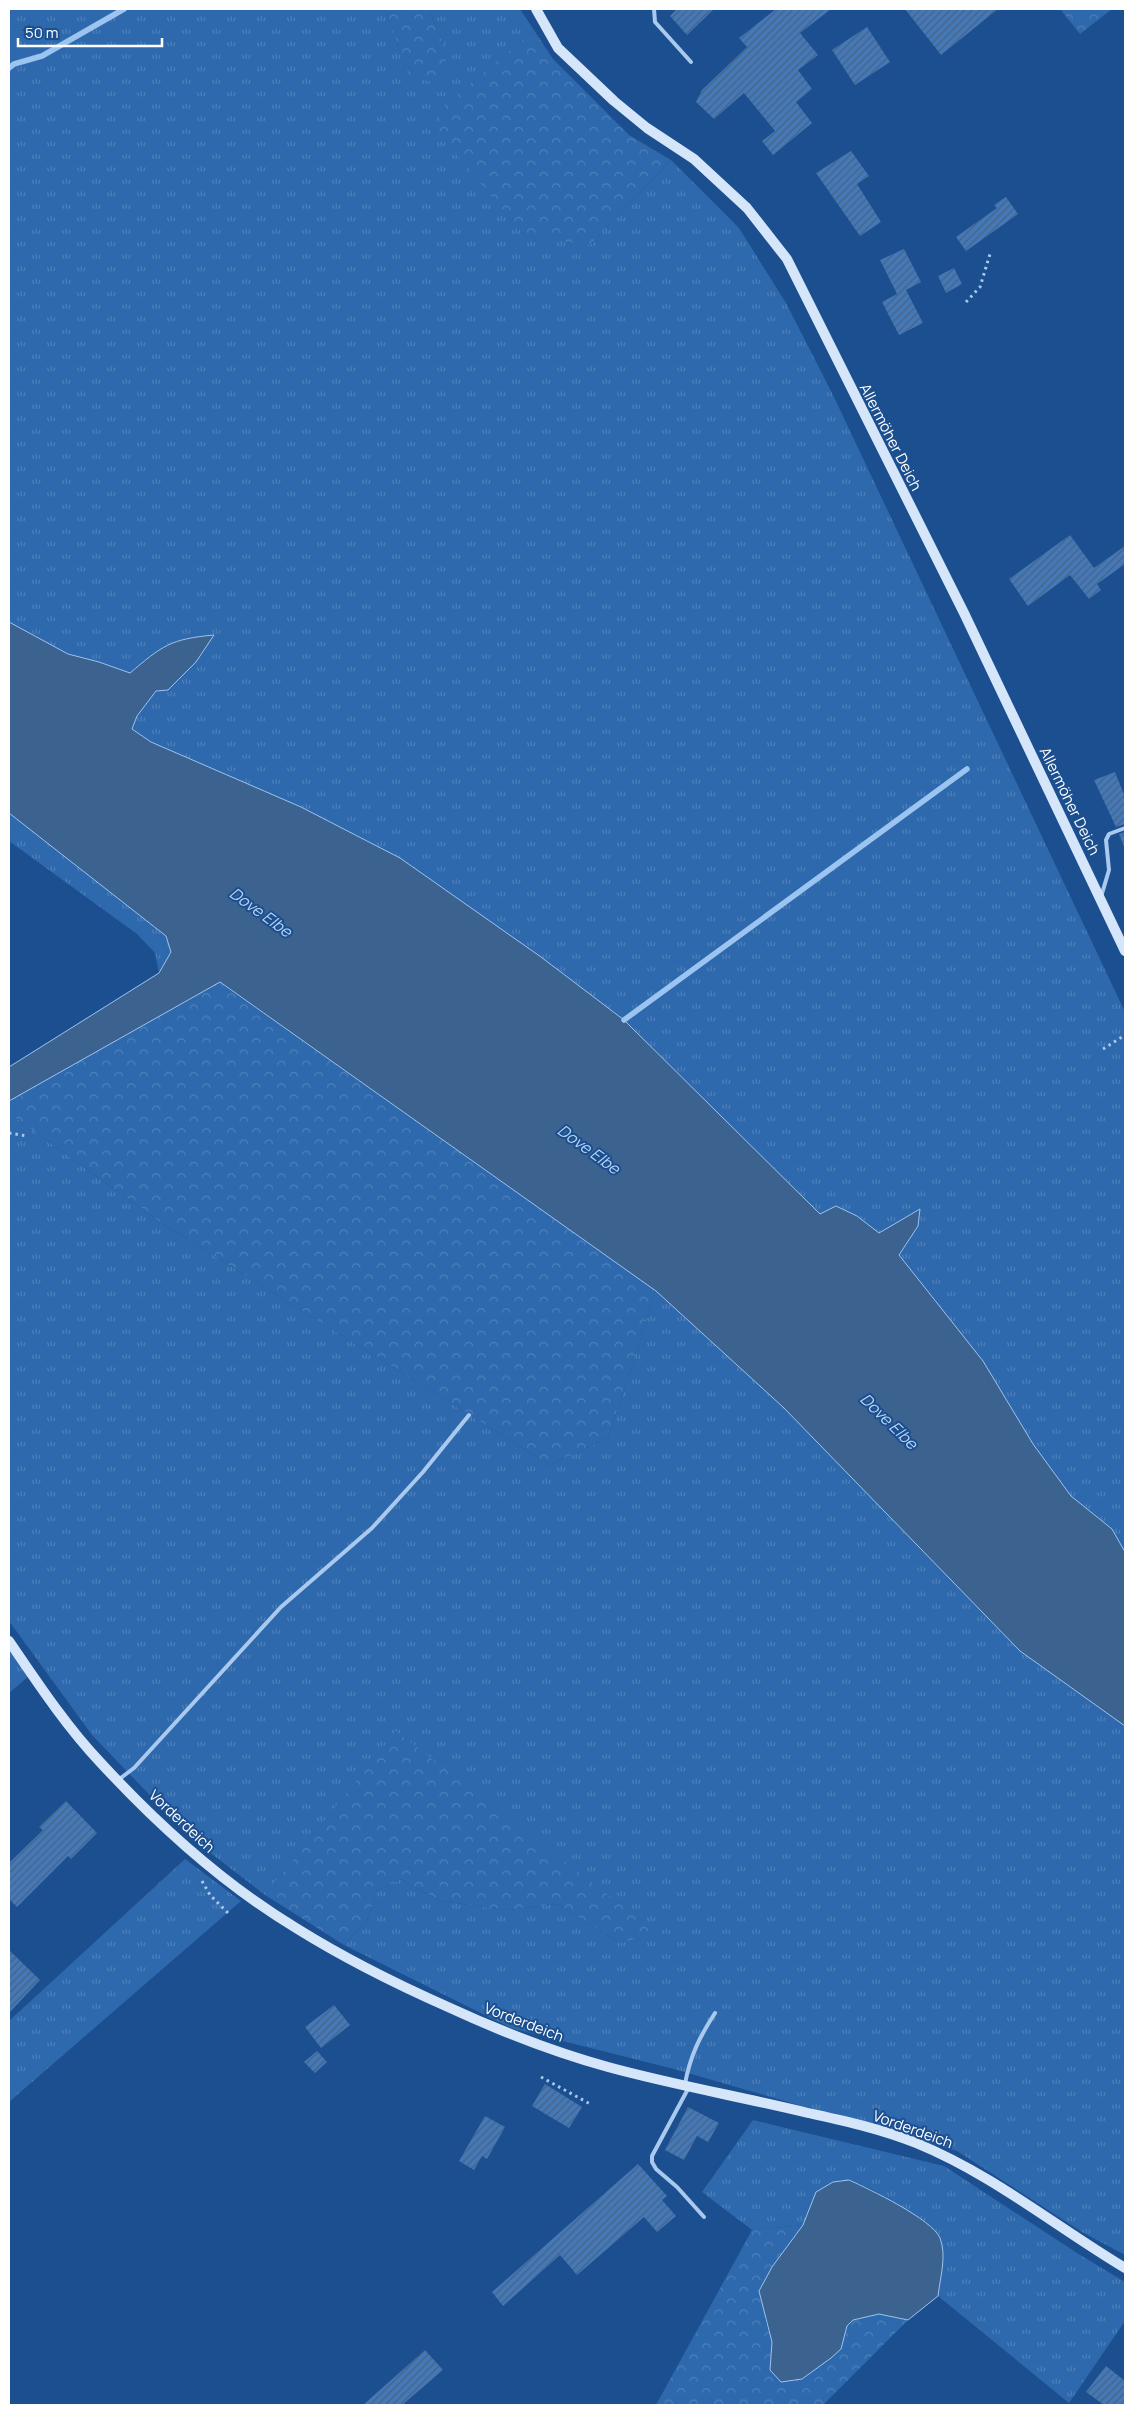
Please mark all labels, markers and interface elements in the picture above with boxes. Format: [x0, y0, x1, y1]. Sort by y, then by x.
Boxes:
scale bar [18, 15, 161, 47]
text: 50 m [25, 22, 59, 43]
street label: Allermöher Deich [855, 380, 927, 494]
street label: Allermöher Deich [1035, 743, 1105, 859]
water label: Dove Elbe [225, 882, 298, 943]
water label: Dove Elbe [553, 1119, 626, 1180]
water label: Dove Elbe [855, 1388, 924, 1455]
street label: Vorderdeich [144, 1785, 220, 1857]
street label: Vorderdeich [481, 1997, 567, 2047]
street label: Vorderdeich [870, 2105, 956, 2153]

